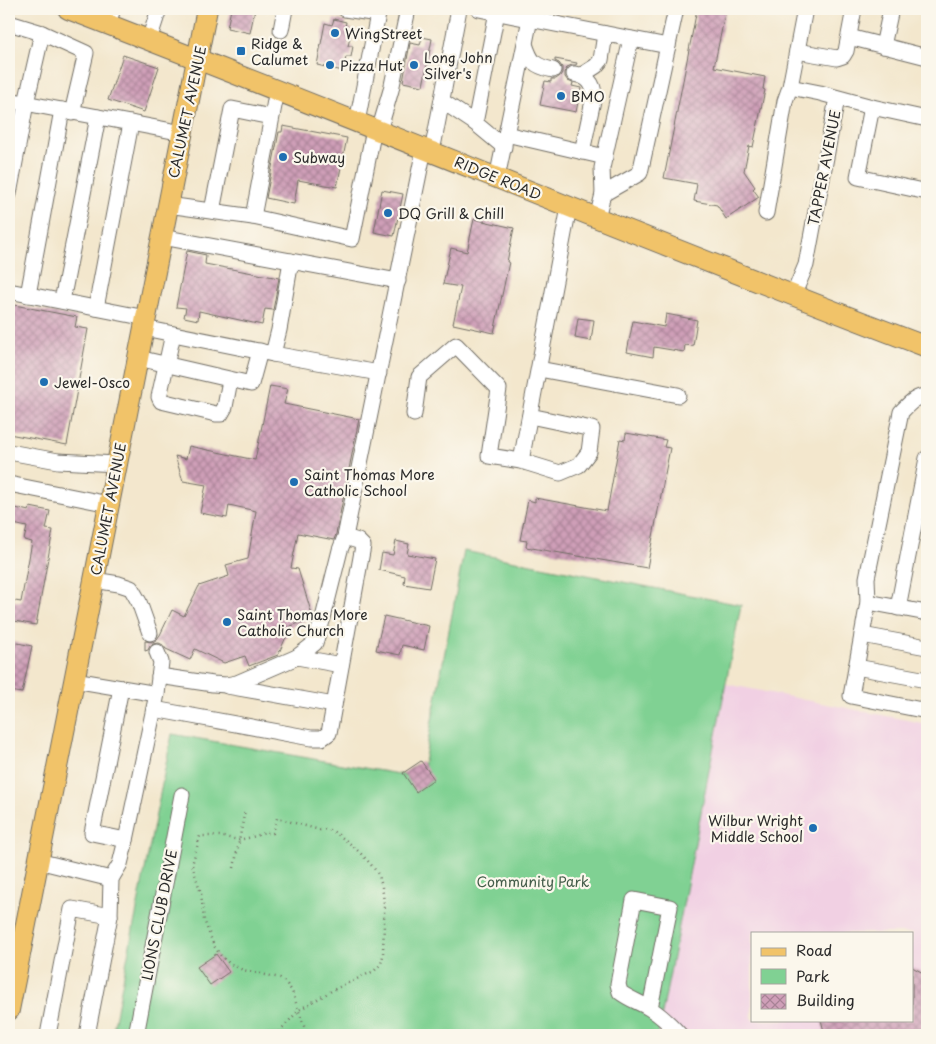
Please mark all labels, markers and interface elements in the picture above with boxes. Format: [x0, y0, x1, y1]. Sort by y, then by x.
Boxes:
place label: WingStreet [345, 23, 423, 44]
marker: WingStreet [329, 27, 341, 39]
place label: Ridge & Calumet [251, 33, 308, 70]
street label: CALUMET AVENUE [163, 44, 211, 180]
marker: Ridge & Calumet [235, 45, 247, 57]
place label: Long John Silver's [424, 47, 493, 84]
place label: Pizza Hut [340, 55, 403, 76]
marker: Pizza Hut [324, 59, 336, 71]
marker: Long John Silver's [408, 59, 420, 71]
place label: BMO [571, 86, 605, 107]
marker: BMO [555, 90, 567, 102]
street label: TAPPER AVENUE [802, 108, 846, 228]
place label: Subway [293, 147, 345, 168]
marker: Subway [277, 151, 289, 163]
street label: RIDGE ROAD [451, 151, 545, 205]
place label: DQ Grill & Chill [398, 203, 504, 224]
marker: DQ Grill & Chill [382, 207, 394, 219]
place label: Jewel-Osco [54, 372, 130, 393]
marker: Jewel-Osco [38, 376, 50, 388]
street label: CALUMET AVENUE [85, 441, 131, 577]
place label: Saint Thomas More Catholic School [304, 464, 435, 501]
marker: Saint Thomas More Catholic School [288, 476, 300, 488]
place label: Saint Thomas More Catholic Church [237, 604, 368, 641]
marker: Saint Thomas More Catholic Church [221, 616, 233, 628]
place label: Wilbur Wright Middle School [708, 810, 803, 847]
marker: Wilbur Wright Middle School [807, 822, 819, 834]
street label: LIONS CLUB DRIVE [136, 847, 182, 982]
park label: Community Park [477, 871, 590, 892]
legend [751, 932, 914, 1022]
text: Road [796, 938, 832, 961]
text: Park [796, 964, 830, 987]
text: Building [796, 988, 855, 1011]

